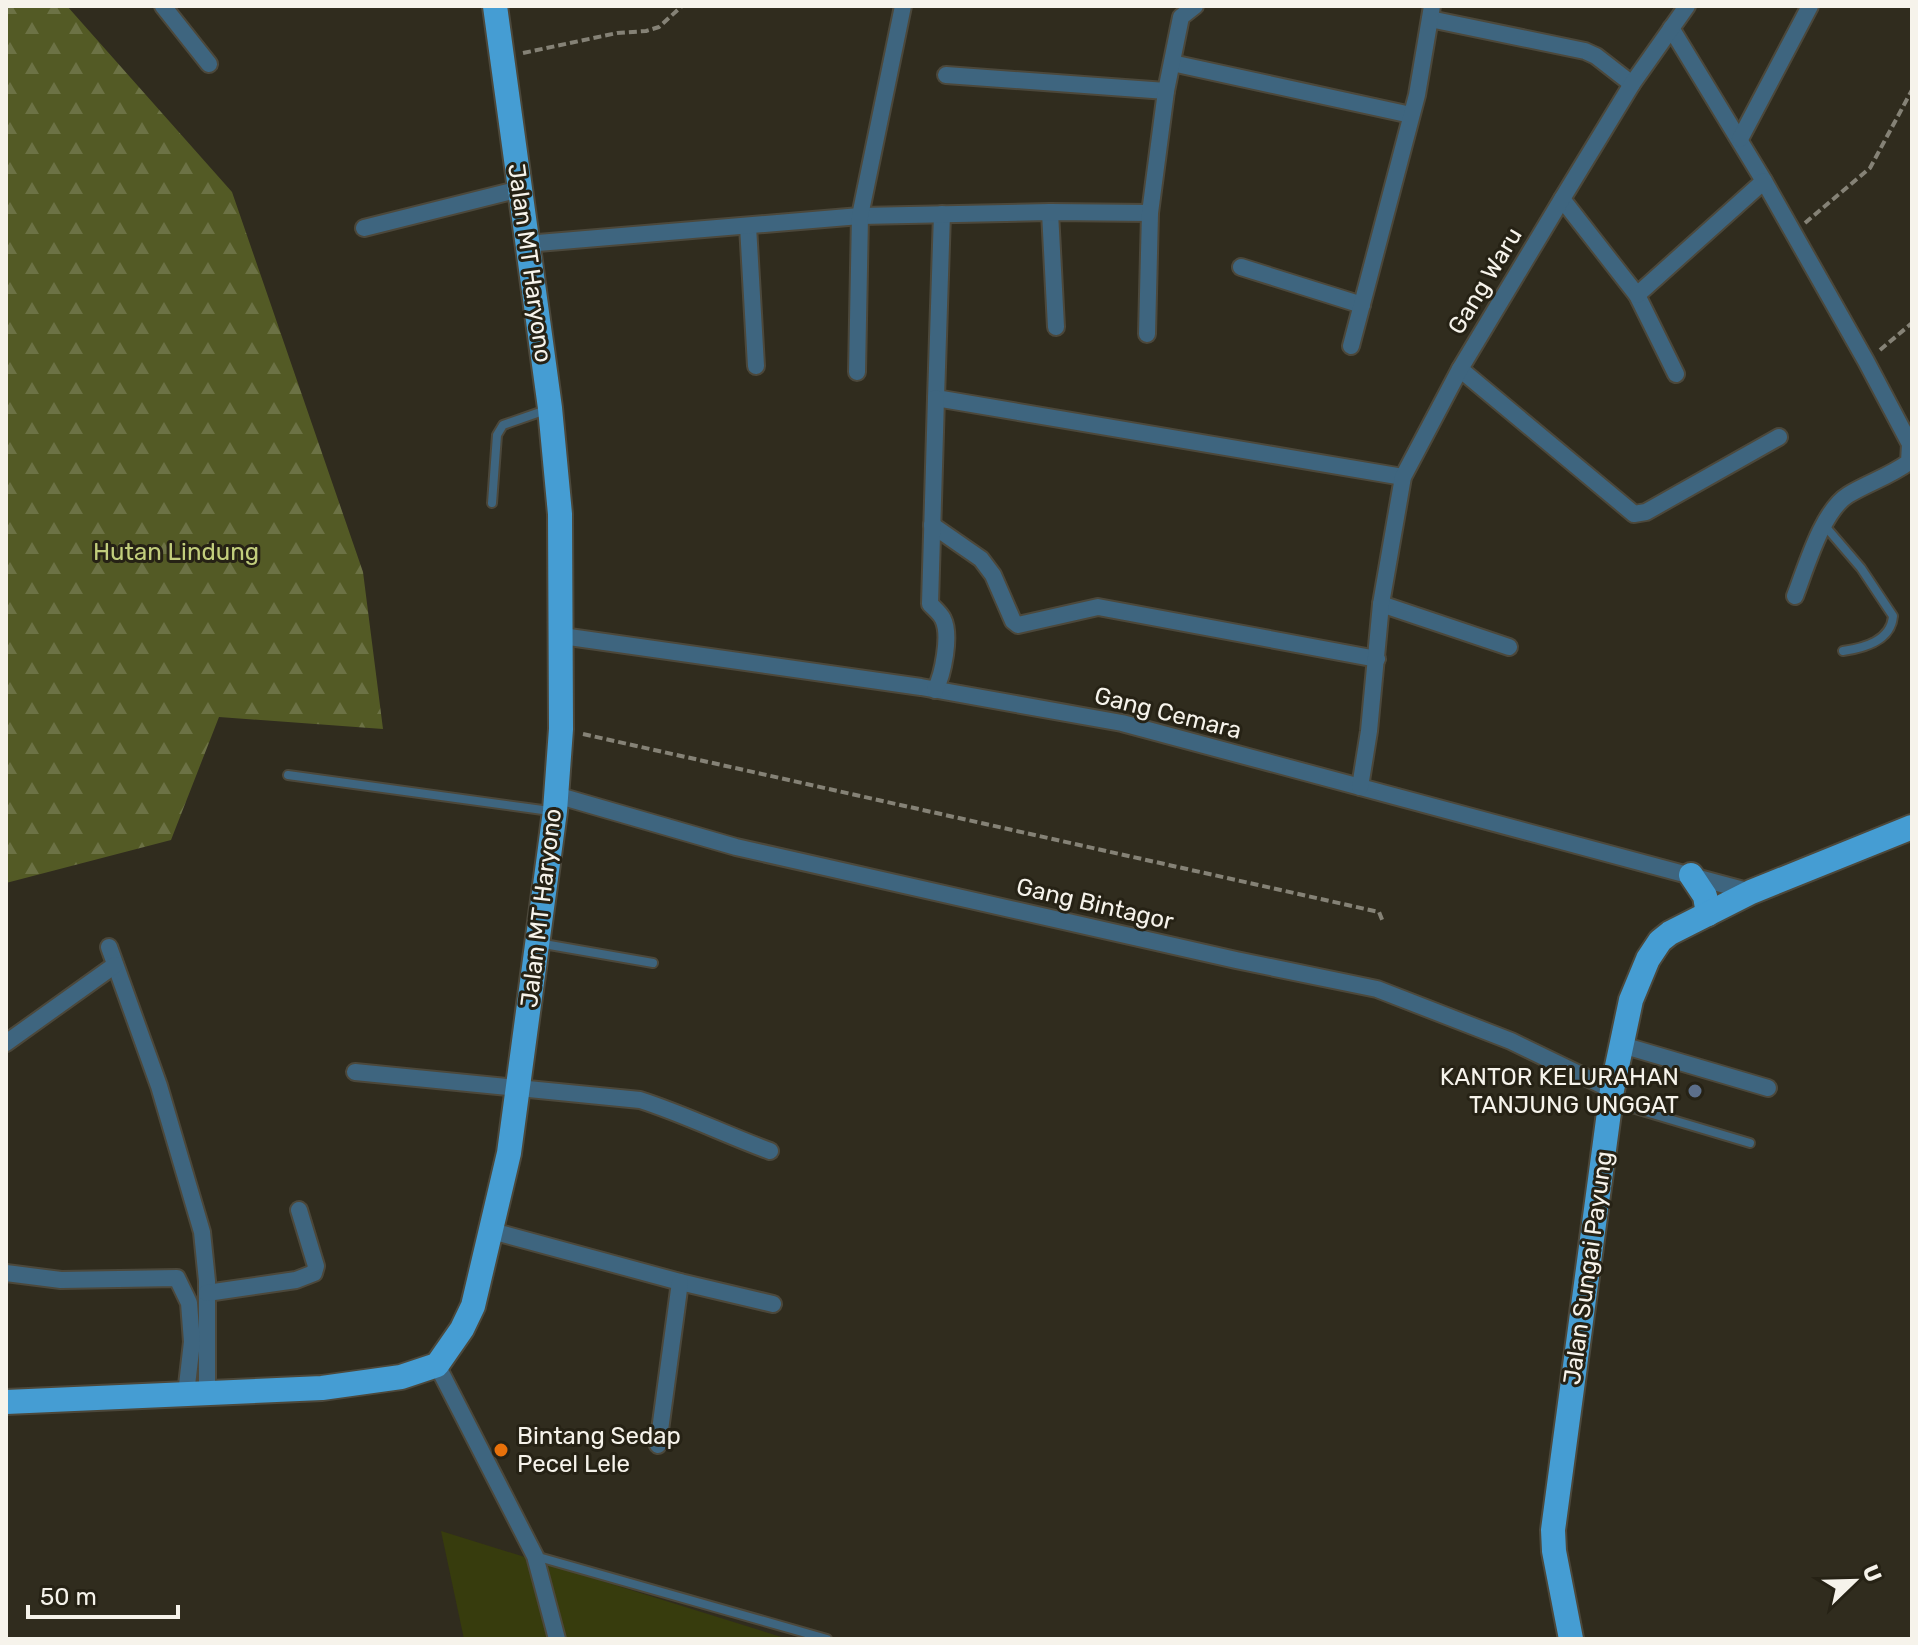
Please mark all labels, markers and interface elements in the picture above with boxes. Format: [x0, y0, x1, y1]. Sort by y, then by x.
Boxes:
street label: Jalan MT Haryono [502, 162, 558, 364]
street label: Gang Waru [1442, 223, 1528, 339]
park label: Hutan Lindung [93, 538, 259, 566]
street label: Gang Cemara [1092, 681, 1244, 745]
street label: Jalan MT Haryono [515, 807, 567, 1009]
street label: Gang Bintagor [1014, 872, 1176, 936]
place label: KANTOR KELURAHAN TANJUNG UNGGAT [1440, 1063, 1679, 1119]
marker: KANTOR KELURAHAN TANJUNG UNGGAT [1686, 1082, 1704, 1100]
street label: Jalan Sungai Payung [1558, 1149, 1618, 1387]
place label: Bintang Sedap Pecel Lele [517, 1422, 681, 1478]
marker: Bintang Sedap Pecel Lele [492, 1441, 510, 1459]
north arrow [1814, 1541, 1894, 1621]
text: U [1856, 1561, 1887, 1586]
scale bar [28, 1569, 178, 1619]
text: 50 m [40, 1583, 97, 1611]

